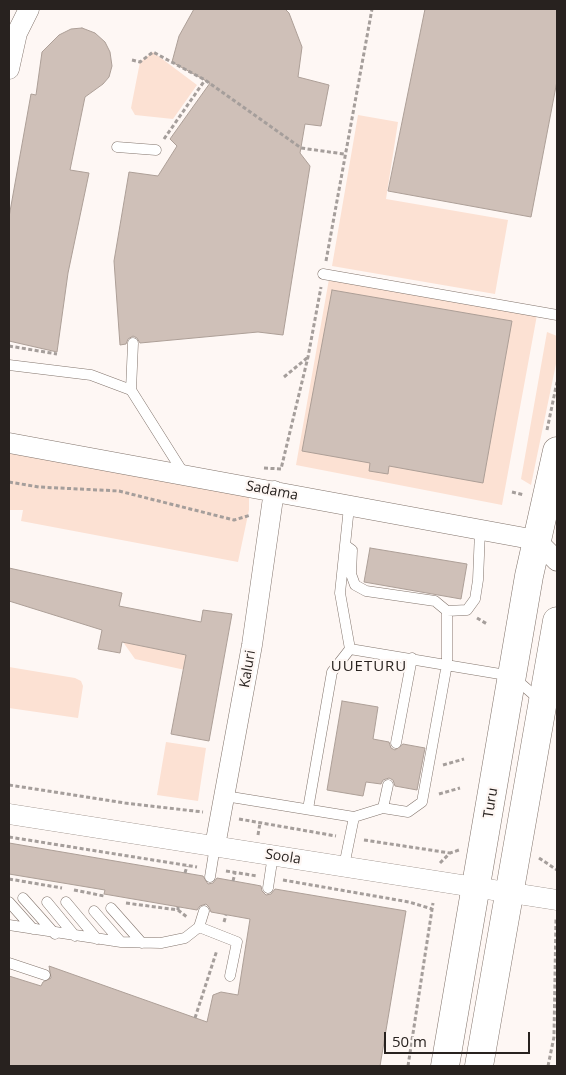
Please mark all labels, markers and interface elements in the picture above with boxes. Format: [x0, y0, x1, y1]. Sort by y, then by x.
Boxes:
street label: Sadama [245, 478, 299, 504]
street label: Kaluri [236, 649, 260, 689]
district label: UUETURU [330, 658, 408, 676]
street label: Turu [480, 787, 502, 819]
street label: Soola [264, 846, 302, 868]
scale bar [386, 1022, 532, 1054]
text: 50 m [392, 1031, 427, 1051]

